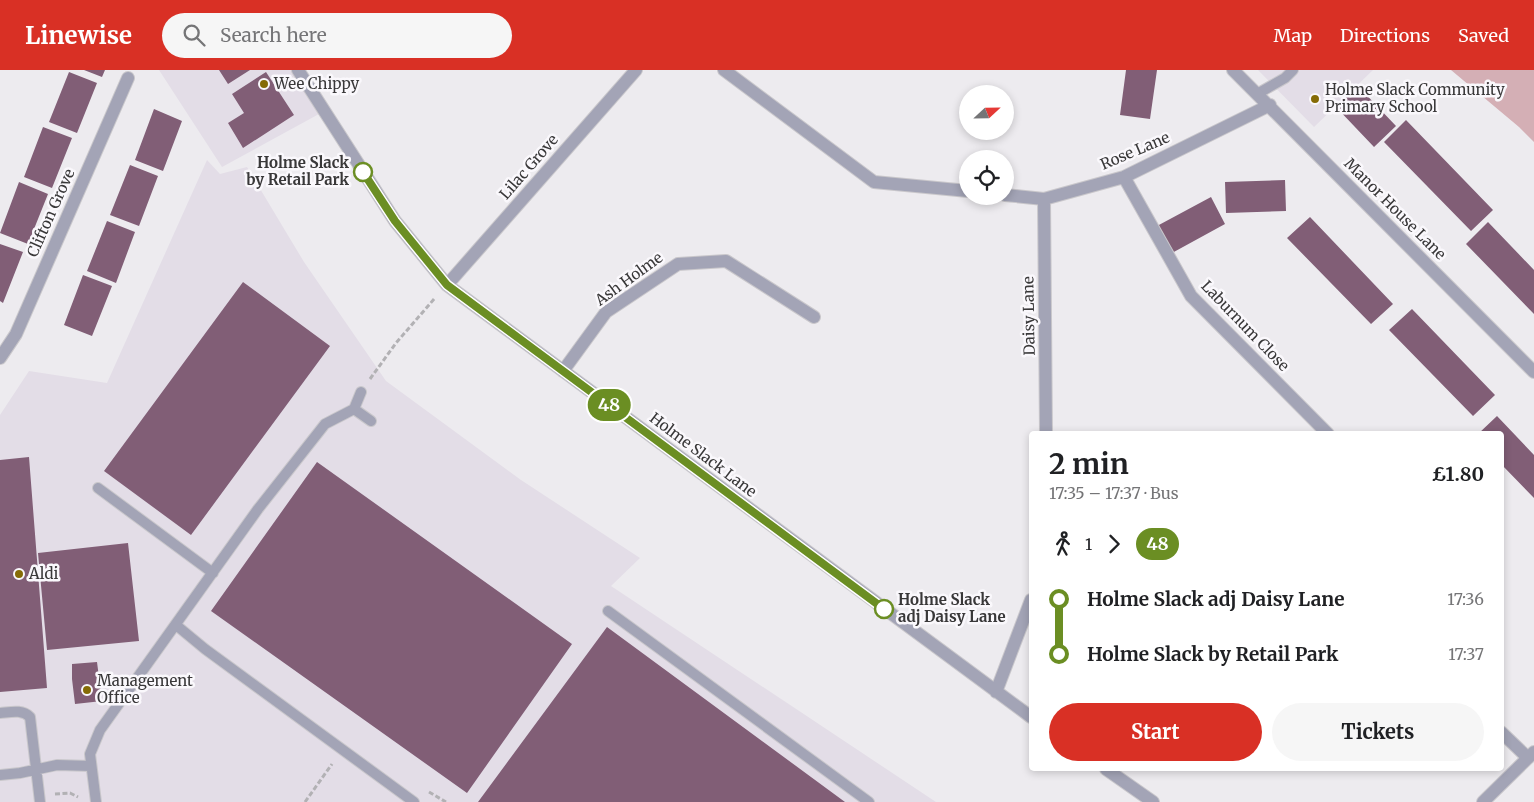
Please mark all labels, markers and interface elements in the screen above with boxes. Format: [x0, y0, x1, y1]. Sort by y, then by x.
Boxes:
search box [162, 13, 512, 58]
text: Linewise [25, 20, 132, 51]
icon: search [180, 21, 208, 49]
text: Search here [220, 23, 327, 47]
text: Map [1274, 24, 1312, 47]
text: Directions [1340, 24, 1430, 47]
text: Saved [1458, 24, 1509, 47]
place label: Wee Chippy [273, 74, 360, 93]
marker: Wee Chippy [258, 78, 270, 90]
place label: Holme Slack Community Primary School [1325, 80, 1505, 116]
north arrow [959, 85, 1014, 140]
map controls [959, 85, 1014, 205]
marker: Holme Slack Community Primary School [1309, 93, 1321, 105]
street label: Rose Lane [1097, 127, 1172, 174]
street label: Lilac Grove [495, 130, 562, 203]
button: locate [959, 150, 1014, 205]
place label: Holme Slack by Retail Park [246, 153, 349, 189]
street label: Manor House Lane [1341, 154, 1450, 264]
marker: Holme Slack by Retail Park [353, 162, 373, 182]
street label: Clifton Grove [23, 165, 79, 260]
street label: Ash Holme [590, 248, 666, 310]
street label: Daisy Lane [1018, 276, 1039, 356]
street label: Laburnum Close [1197, 276, 1294, 375]
line badge: 48 [586, 389, 632, 421]
text: 48 [598, 393, 620, 416]
street label: Holme Slack Lane [646, 408, 761, 501]
text: 2 min [1049, 446, 1129, 482]
text: £1.80 [1432, 462, 1484, 486]
text: 17:35 – 17:37 · Bus [1049, 483, 1179, 503]
icon: walk [1049, 530, 1077, 558]
icon: forward [1100, 530, 1128, 558]
text: 48 [1146, 532, 1169, 555]
text: 1 [1085, 534, 1092, 554]
place label: Aldi [28, 564, 59, 583]
marker: Aldi [13, 568, 25, 580]
text: Holme Slack adj Daisy Lane [1087, 587, 1344, 611]
text: 17:36 [1447, 589, 1484, 609]
place label: Holme Slack adj Daisy Lane [898, 590, 1006, 626]
marker: Holme Slack adj Daisy Lane [874, 599, 894, 619]
text: Holme Slack by Retail Park [1087, 642, 1338, 666]
text: 17:37 [1448, 644, 1484, 664]
place label: Management Office [97, 671, 193, 707]
marker: Management Office [81, 684, 93, 696]
button: Start [1049, 703, 1262, 761]
button: Tickets [1272, 703, 1484, 761]

